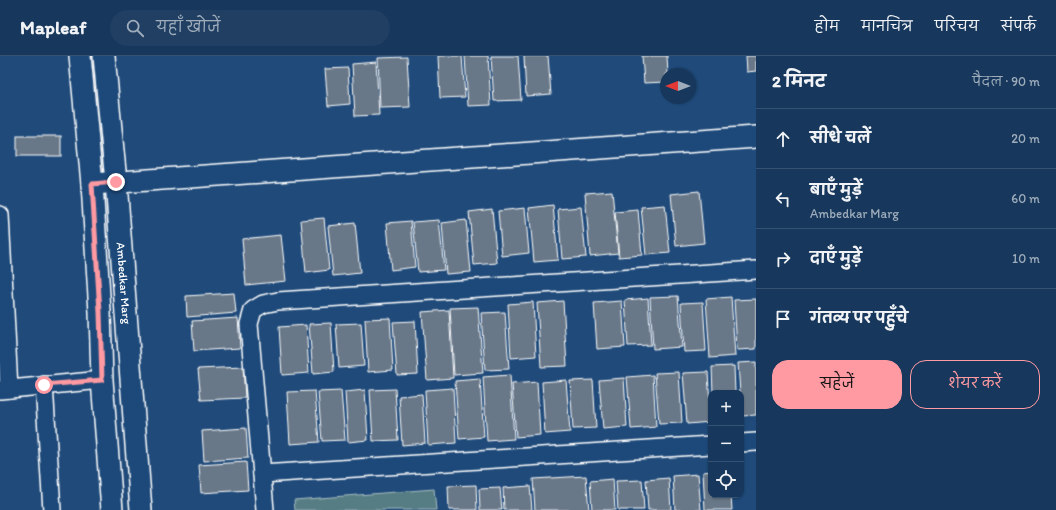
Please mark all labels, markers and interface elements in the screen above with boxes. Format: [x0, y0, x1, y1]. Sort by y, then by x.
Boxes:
search box [110, 10, 390, 46]
text: Mapleaf [20, 16, 86, 39]
icon: search [124, 17, 146, 39]
text: यहाँ खोजें [156, 18, 220, 36]
text: होम [815, 18, 839, 35]
text: मानचित्र [861, 18, 913, 35]
text: परिचय [935, 18, 979, 35]
text: संपर्क [1001, 18, 1036, 35]
north arrow [660, 68, 696, 104]
text: 2 मिनट [772, 71, 826, 91]
text: पैदल · 90 m [972, 74, 1040, 89]
icon: ahead [772, 128, 794, 150]
text: सीधे चलें [810, 129, 871, 147]
text: 20 m [1011, 131, 1040, 146]
route end [107, 173, 125, 191]
text: बाएँ मुड़ें [810, 181, 862, 199]
icon: left [772, 188, 794, 210]
text: 60 m [1011, 191, 1040, 206]
text: Ambedkar Marg [810, 206, 899, 221]
street label: Ambedkar Marg [114, 242, 134, 326]
icon: right [772, 248, 794, 270]
text: दाएँ मुड़ें [810, 249, 862, 267]
text: 10 m [1012, 251, 1040, 266]
icon: arrive [772, 308, 794, 330]
text: गंतव्य पर पहुँचे [810, 309, 908, 327]
button: सहेजें [772, 360, 902, 409]
button: शेयर करें [910, 360, 1040, 409]
route start [35, 376, 53, 394]
map controls [708, 390, 744, 498]
button: + [708, 390, 744, 426]
button: − [708, 426, 744, 462]
button: locate [708, 462, 744, 498]

